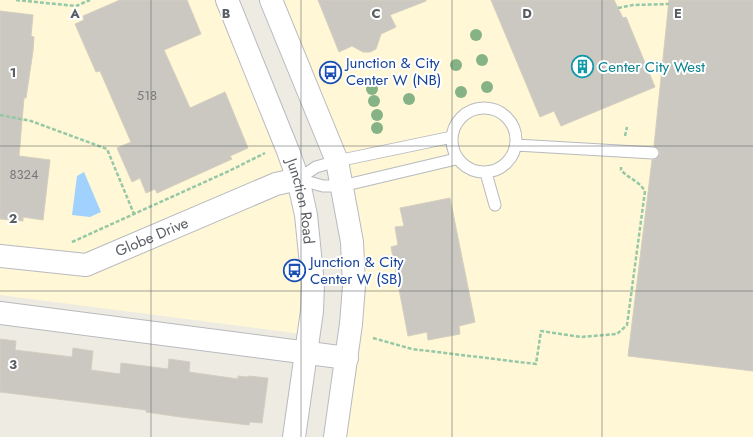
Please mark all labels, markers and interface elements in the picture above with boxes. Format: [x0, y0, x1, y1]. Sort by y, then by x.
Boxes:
text: A [69, 4, 80, 23]
text: B [222, 4, 231, 23]
text: C [371, 4, 381, 23]
text: D [522, 4, 532, 23]
text: E [674, 4, 682, 23]
place label: Junction & City Center W (NB) [344, 52, 442, 91]
building icon: Center City West [570, 54, 596, 80]
place label: Center City West [598, 56, 705, 78]
bus stop icon: Junction & City Center W (NB) [317, 59, 343, 85]
text: 1 [10, 63, 16, 82]
house number: 518 [137, 86, 157, 105]
street label: Junction Road [280, 154, 320, 245]
house number: 8324 [9, 165, 39, 184]
text: 2 [9, 209, 17, 228]
street label: Globe Drive [112, 212, 192, 262]
place label: Junction & City Center W (SB) [308, 251, 404, 290]
bus stop icon: Junction & City Center W (SB) [282, 258, 308, 284]
text: 3 [9, 355, 17, 374]

